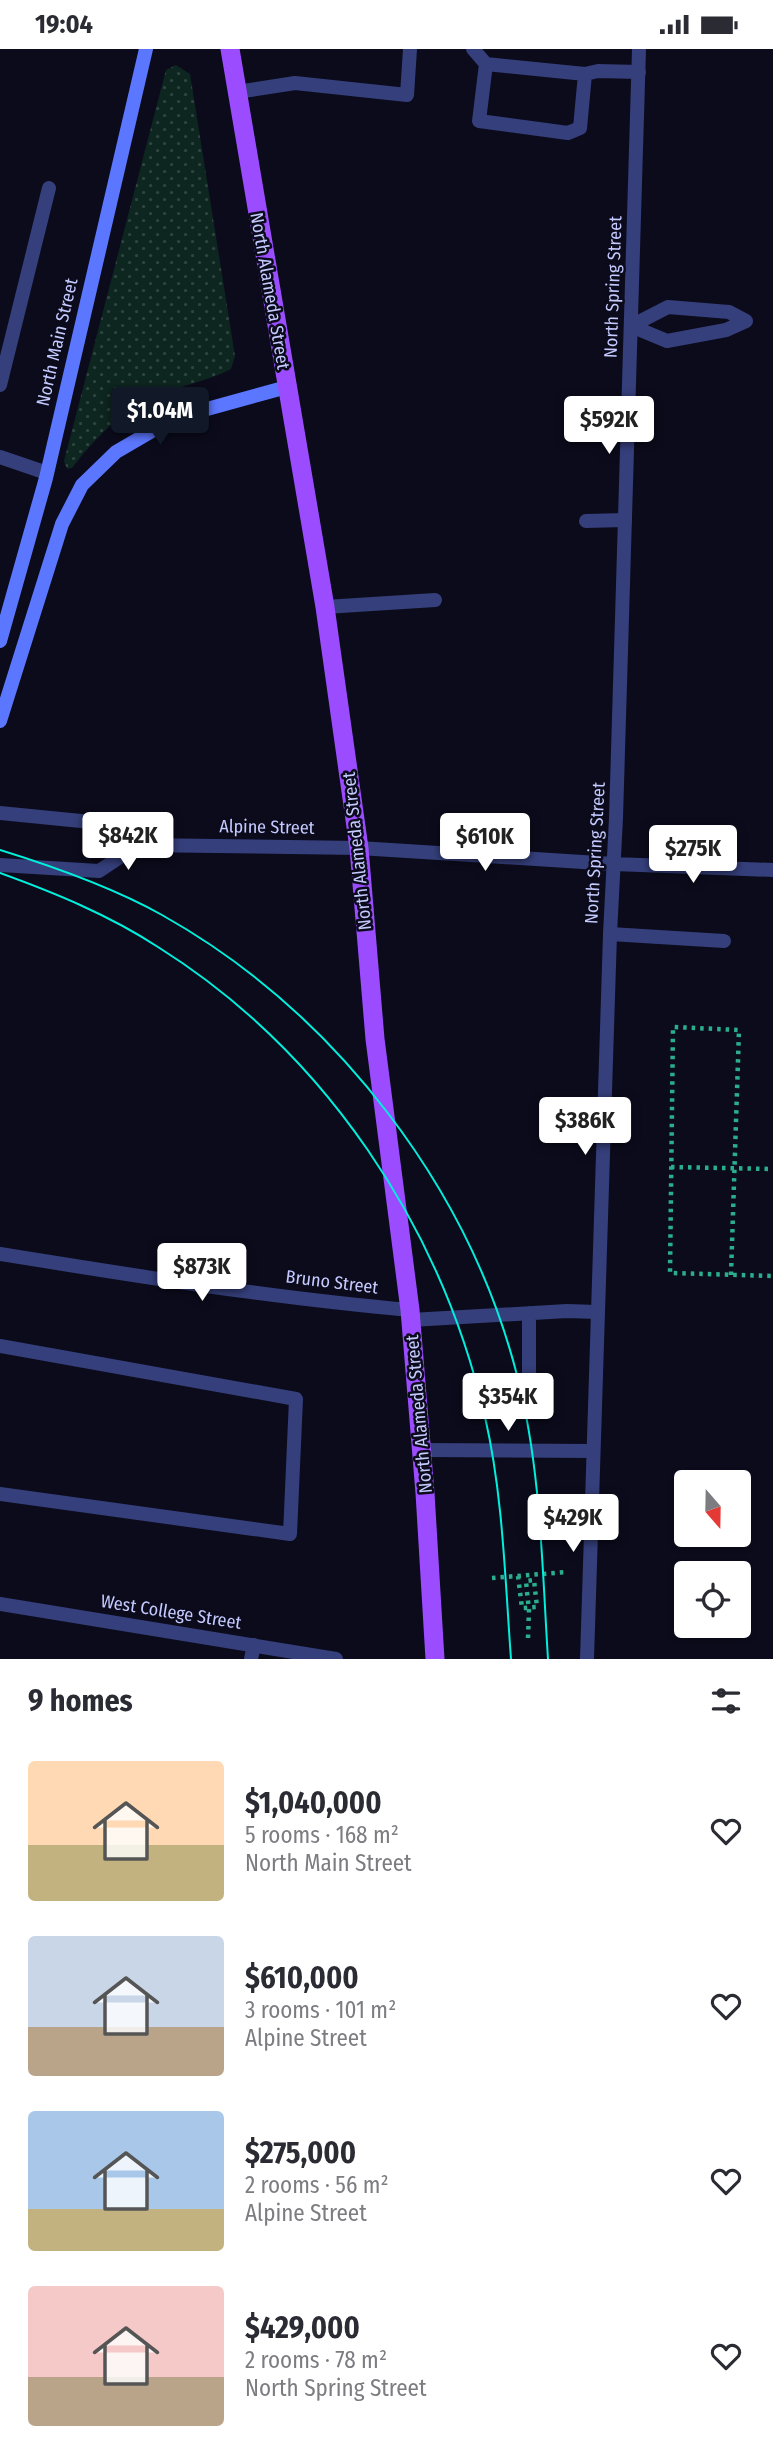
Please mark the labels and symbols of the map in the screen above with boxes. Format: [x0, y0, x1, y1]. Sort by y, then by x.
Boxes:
street label: North Alameda Street [245, 211, 295, 371]
street label: North Spring Street [600, 216, 626, 358]
street label: North Main Street [32, 276, 82, 408]
pin: $1.04M [103, 387, 217, 447]
pin: $592K [560, 397, 658, 456]
street label: North Alameda Street [338, 771, 376, 931]
street label: North Spring Street [580, 781, 610, 925]
pin: $842K [79, 813, 177, 872]
pin: $610K [436, 813, 534, 873]
street label: Alpine Street [219, 815, 315, 839]
pin: $275K [644, 825, 742, 885]
pin: $386K [536, 1097, 634, 1157]
pin: $873K [153, 1243, 251, 1303]
street label: Bruno Street [285, 1265, 380, 1299]
street label: North Alameda Street [401, 1334, 437, 1494]
pin: $354K [459, 1373, 557, 1433]
north arrow [674, 1470, 751, 1547]
pin: $429K [524, 1495, 622, 1554]
street label: West College Street [99, 1590, 243, 1634]

